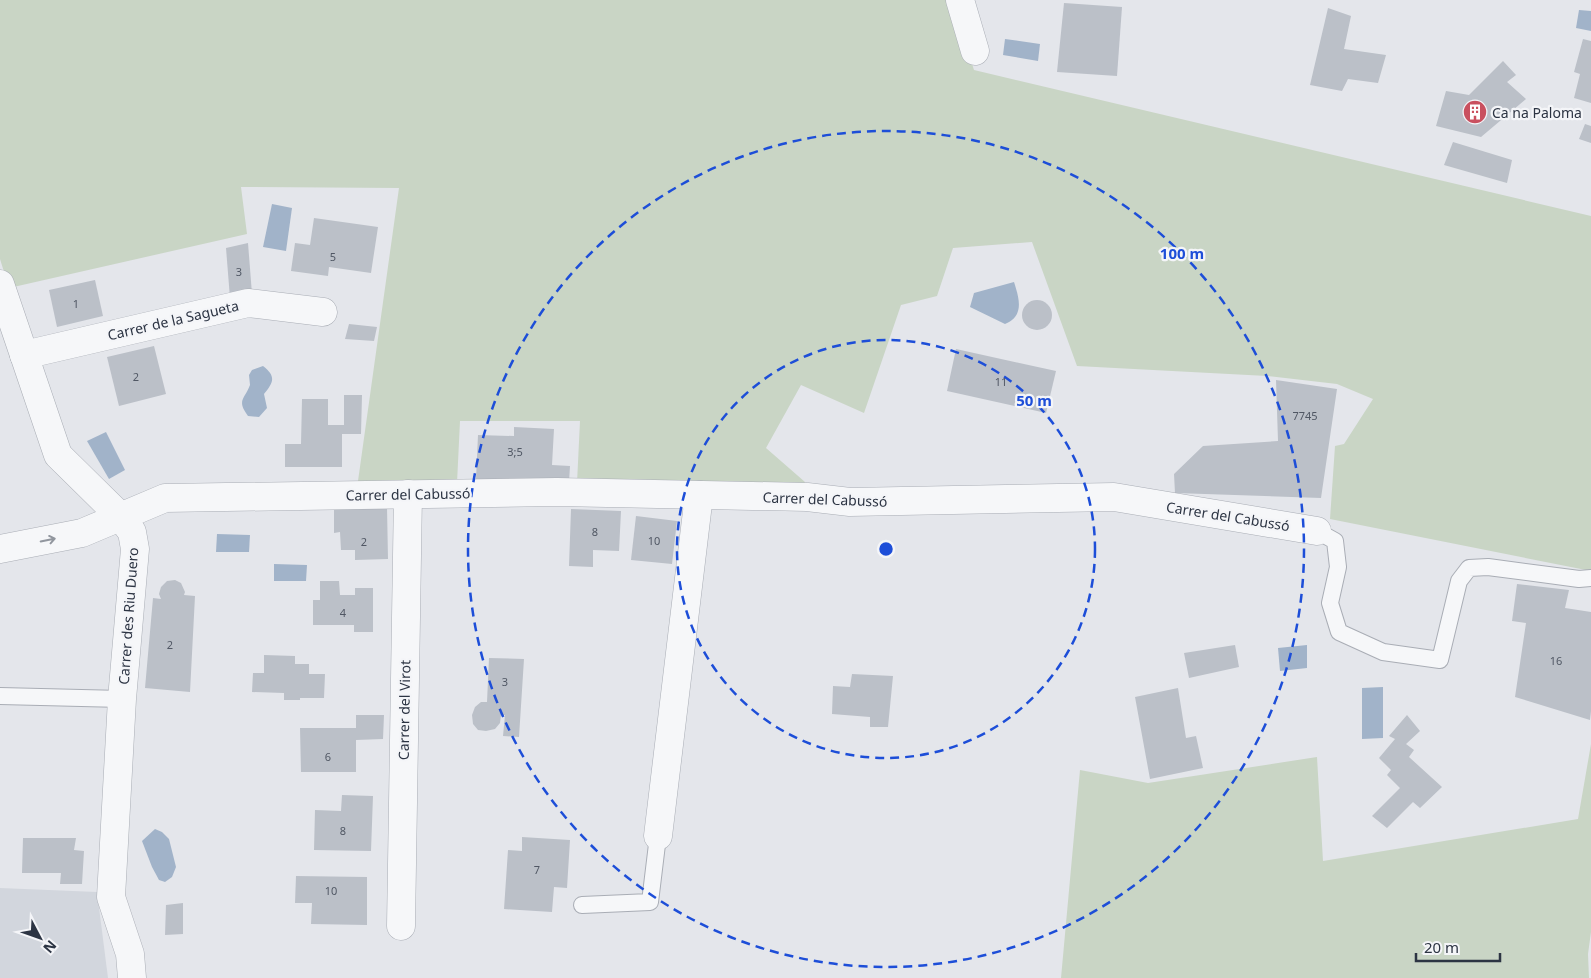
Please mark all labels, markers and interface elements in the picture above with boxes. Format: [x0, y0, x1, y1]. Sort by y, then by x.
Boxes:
building icon: Ca na Paloma [1462, 99, 1488, 125]
place label: Ca na Paloma [1492, 103, 1582, 122]
text: 100 m [1160, 243, 1204, 263]
house number: 5 [330, 249, 336, 264]
house number: 3 [236, 264, 242, 279]
house number: 1 [73, 296, 79, 311]
street label: Carrer de la Sagueta [105, 296, 241, 344]
house number: 2 [133, 369, 139, 384]
house number: 11 [995, 374, 1007, 389]
text: 50 m [1016, 390, 1052, 410]
house number: 7745 [1292, 408, 1318, 423]
house number: 3;5 [507, 444, 523, 459]
street label: Carrer del Cabussó [345, 483, 471, 505]
street label: Carrer del Cabussó [762, 487, 888, 511]
street label: Carrer del Cabussó [1165, 497, 1291, 535]
house number: 8 [592, 524, 598, 539]
house number: 10 [648, 533, 660, 548]
one-way arrow [39, 534, 55, 544]
house number: 2 [361, 534, 367, 549]
centre of rings [877, 540, 895, 558]
street label: Carrer des Riu Duero [114, 547, 142, 685]
house number: 4 [340, 605, 347, 620]
house number: 2 [167, 637, 173, 652]
house number: 16 [1550, 653, 1562, 668]
street label: Carrer del Virot [394, 660, 414, 760]
house number: 3 [502, 674, 508, 689]
house number: 6 [325, 749, 331, 764]
house number: 8 [340, 823, 346, 838]
house number: 7 [534, 862, 540, 877]
house number: 10 [325, 883, 337, 898]
north arrow [15, 913, 65, 963]
scale bar [1416, 930, 1500, 962]
text: N [39, 936, 61, 957]
text: 20 m [1424, 937, 1459, 957]

